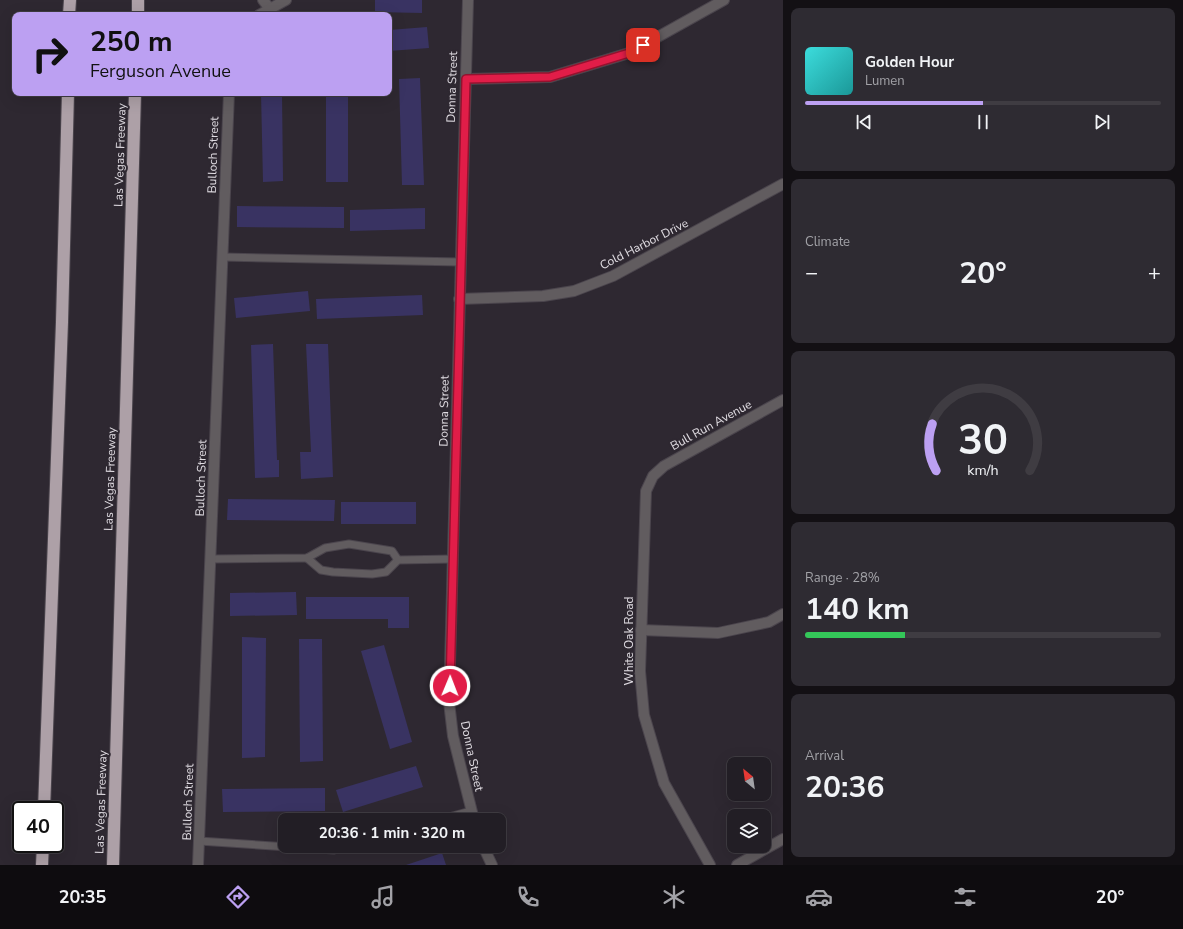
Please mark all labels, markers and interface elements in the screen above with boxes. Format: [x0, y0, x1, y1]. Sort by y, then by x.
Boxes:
text: 250 m [90, 23, 173, 61]
icon: right [24, 28, 76, 80]
pin [626, 28, 660, 62]
icon: arrive [632, 34, 654, 56]
street label: Donna Street [443, 50, 461, 123]
text: Golden Hour [865, 52, 954, 72]
text: Ferguson Avenue [90, 59, 231, 83]
text: Lumen [865, 72, 905, 90]
street label: Las Vegas Freeway [110, 102, 130, 207]
icon: previous [853, 111, 875, 133]
icon: pause [972, 111, 994, 133]
icon: next [1091, 111, 1113, 133]
street label: Bulloch Street [204, 116, 222, 194]
street label: Cold Harbor Drive [597, 215, 691, 273]
text: Climate [805, 233, 850, 251]
text: 20° [959, 253, 1007, 294]
text: − [805, 258, 818, 288]
text: + [1148, 258, 1161, 288]
street label: Donna Street [435, 374, 453, 447]
street label: Bull Run Avenue [668, 396, 754, 454]
text: 30 [958, 411, 1008, 468]
street label: Las Vegas Freeway [100, 426, 120, 531]
street label: Bulloch Street [192, 439, 210, 517]
text: km/h [967, 460, 999, 479]
text: Range · 28% [805, 569, 880, 587]
text: 140 km [805, 589, 910, 630]
street label: White Oak Road [621, 597, 637, 686]
position arrow [429, 665, 471, 707]
street label: Donna Street [457, 719, 487, 793]
text: Arrival [805, 747, 844, 765]
street label: Las Vegas Freeway [91, 749, 111, 854]
north arrow [727, 757, 771, 801]
map controls [727, 757, 771, 853]
street label: Bulloch Street [179, 763, 197, 841]
text: 20:36 [805, 767, 884, 808]
speed limit sign: 40 [12, 801, 64, 853]
button: layers [727, 809, 771, 853]
text: 20:36 · 1 min · 320 m [319, 823, 465, 843]
icon: directions [224, 883, 252, 911]
icon: music [369, 883, 397, 911]
icon: phone [514, 883, 542, 911]
icon: climate [660, 883, 688, 911]
icon: car [805, 883, 833, 911]
icon: filters [951, 883, 979, 911]
text: 20:35 [59, 885, 106, 909]
text: 20° [1096, 885, 1124, 909]

